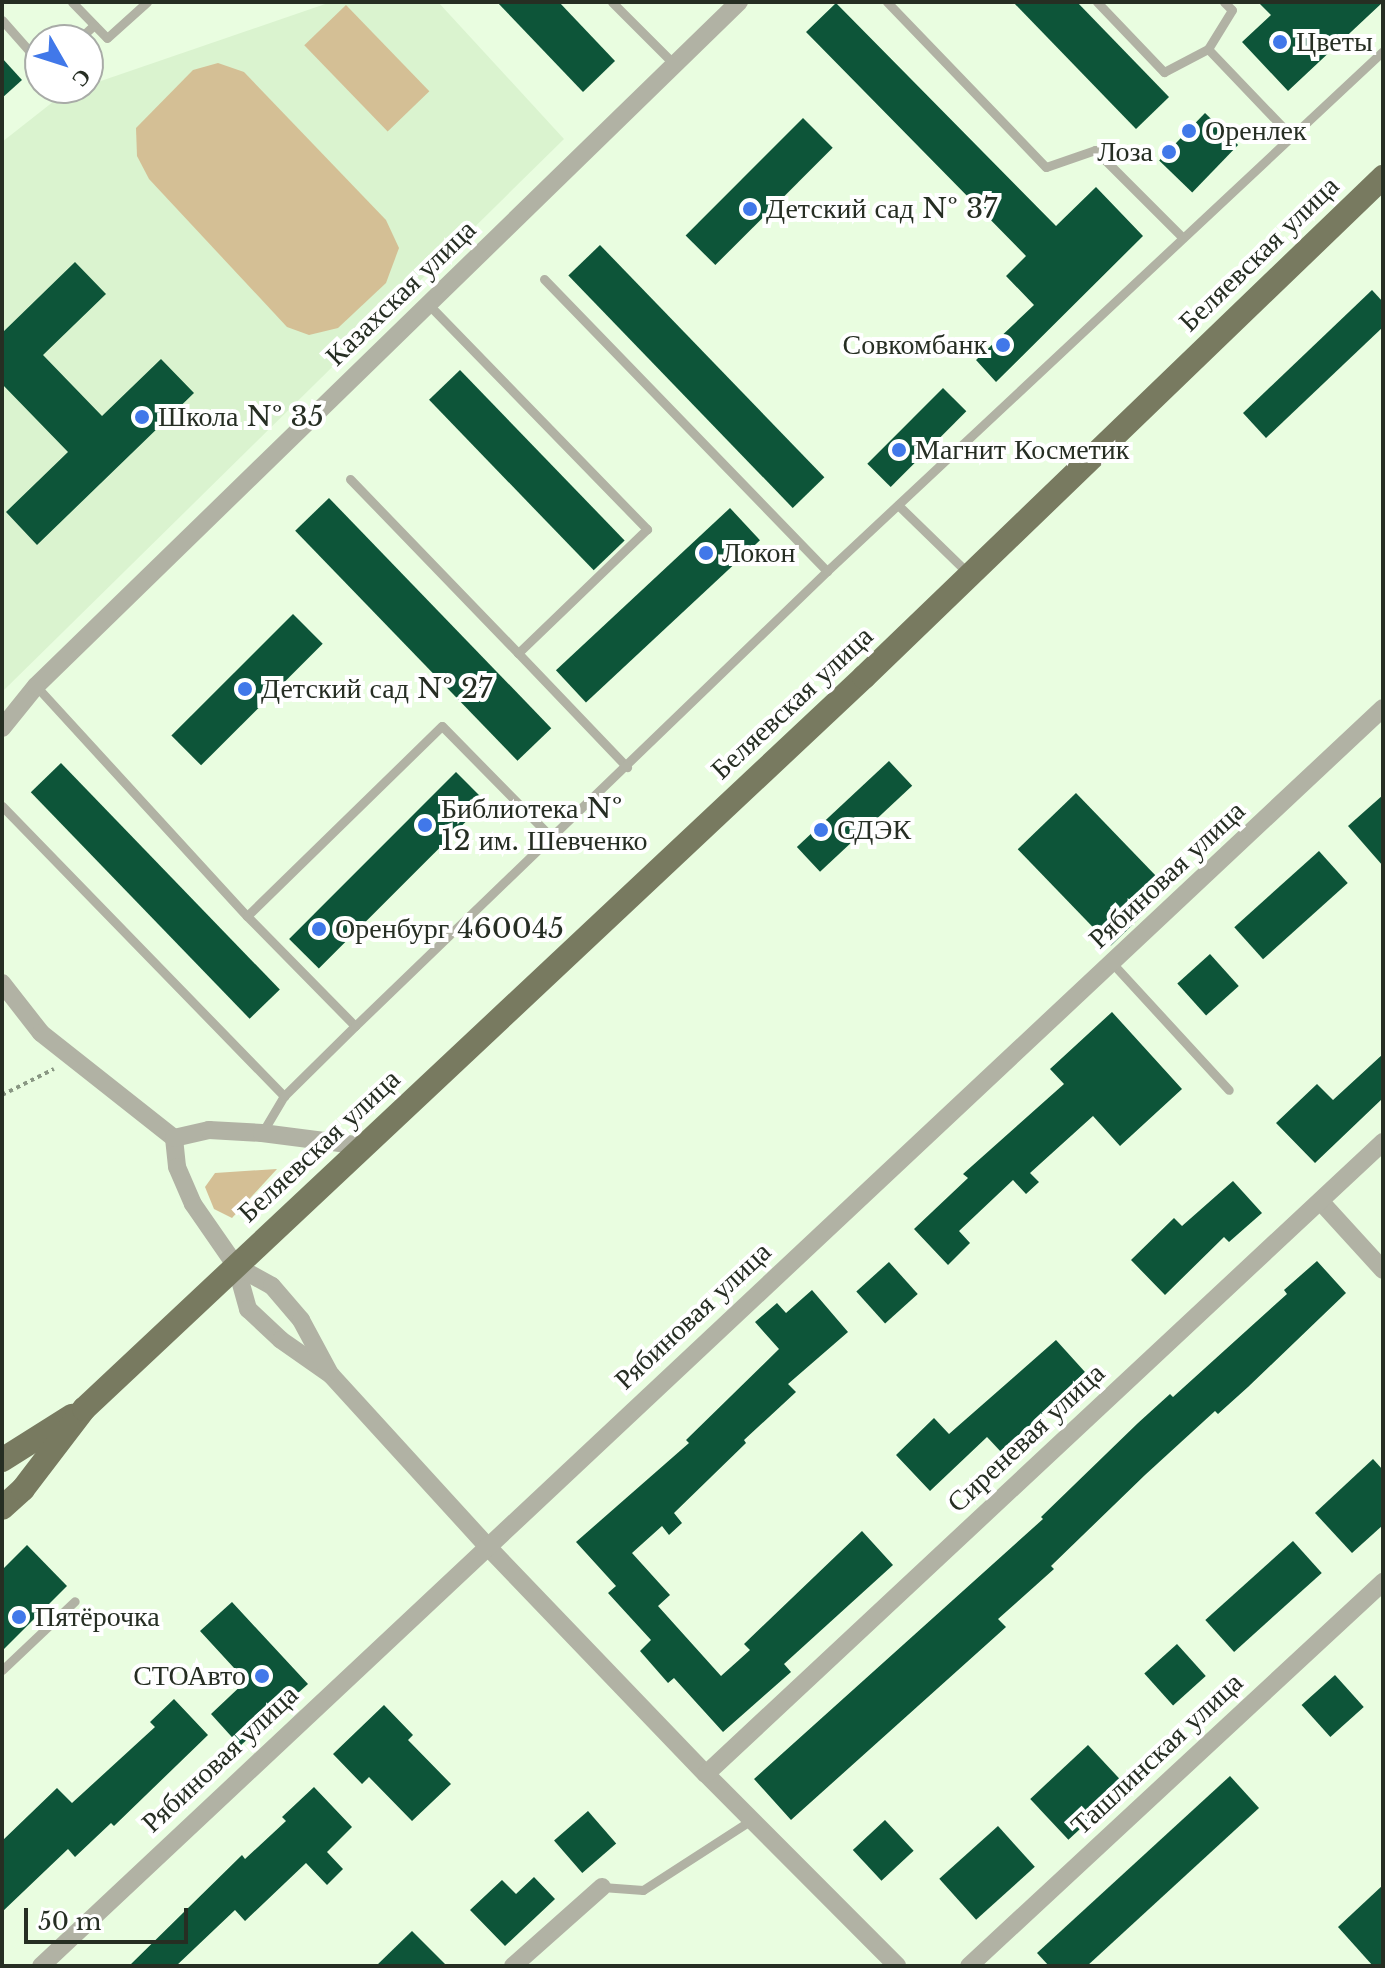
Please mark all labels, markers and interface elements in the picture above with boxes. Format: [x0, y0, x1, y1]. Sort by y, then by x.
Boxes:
north arrow [24, 24, 104, 104]
place label: Цветы [1296, 25, 1373, 59]
marker: Цветы [1271, 33, 1289, 51]
text: С [66, 63, 97, 93]
place label: Оренлек [1205, 114, 1307, 148]
marker: Оренлек [1180, 122, 1198, 140]
place label: Лоза [1097, 135, 1153, 169]
marker: Лоза [1160, 143, 1178, 161]
street label: Беляевская улица [1172, 169, 1346, 339]
place label: Детский сад № 37 [766, 192, 997, 226]
marker: Детский сад № 37 [741, 200, 759, 218]
street label: Казахская улица [319, 213, 483, 373]
place label: Совкомбанк [842, 328, 987, 362]
marker: Совкомбанк [994, 336, 1012, 354]
place label: Школа № 35 [158, 400, 324, 434]
marker: Школа № 35 [133, 408, 151, 426]
place label: Магнит Косметик [915, 433, 1129, 467]
marker: Магнит Косметик [890, 441, 908, 459]
place label: Локон [722, 536, 795, 570]
marker: Локон [697, 544, 715, 562]
street label: Беляевская улица [704, 619, 880, 787]
place label: Детский сад № 27 [261, 672, 492, 706]
marker: Детский сад № 27 [236, 680, 254, 698]
place label: Библиотека № 12 им. Шевченко [441, 792, 647, 858]
street label: Рябиновая улица [1082, 794, 1252, 956]
place label: СДЭК [837, 813, 911, 847]
marker: Библиотека № 12 им. Шевченко [416, 816, 434, 834]
marker: СДЭК [812, 821, 830, 839]
place label: Оренбург 460045 [335, 912, 564, 946]
marker: Оренбург 460045 [310, 920, 328, 938]
street label: Беляевская улица [231, 1062, 407, 1230]
street label: Рябиновая улица [608, 1235, 778, 1397]
street label: Сиреневая улица [940, 1357, 1112, 1519]
place label: Пятёрочка [35, 1600, 160, 1634]
marker: Пятёрочка [10, 1608, 28, 1626]
place label: СТОАвто [133, 1659, 246, 1693]
street label: Ташлинская улица [1064, 1666, 1250, 1842]
marker: СТОАвто [253, 1667, 271, 1685]
street label: Рябиновая улица [135, 1678, 305, 1840]
scale bar [28, 1892, 192, 1942]
text: 50 m [38, 1907, 101, 1936]

